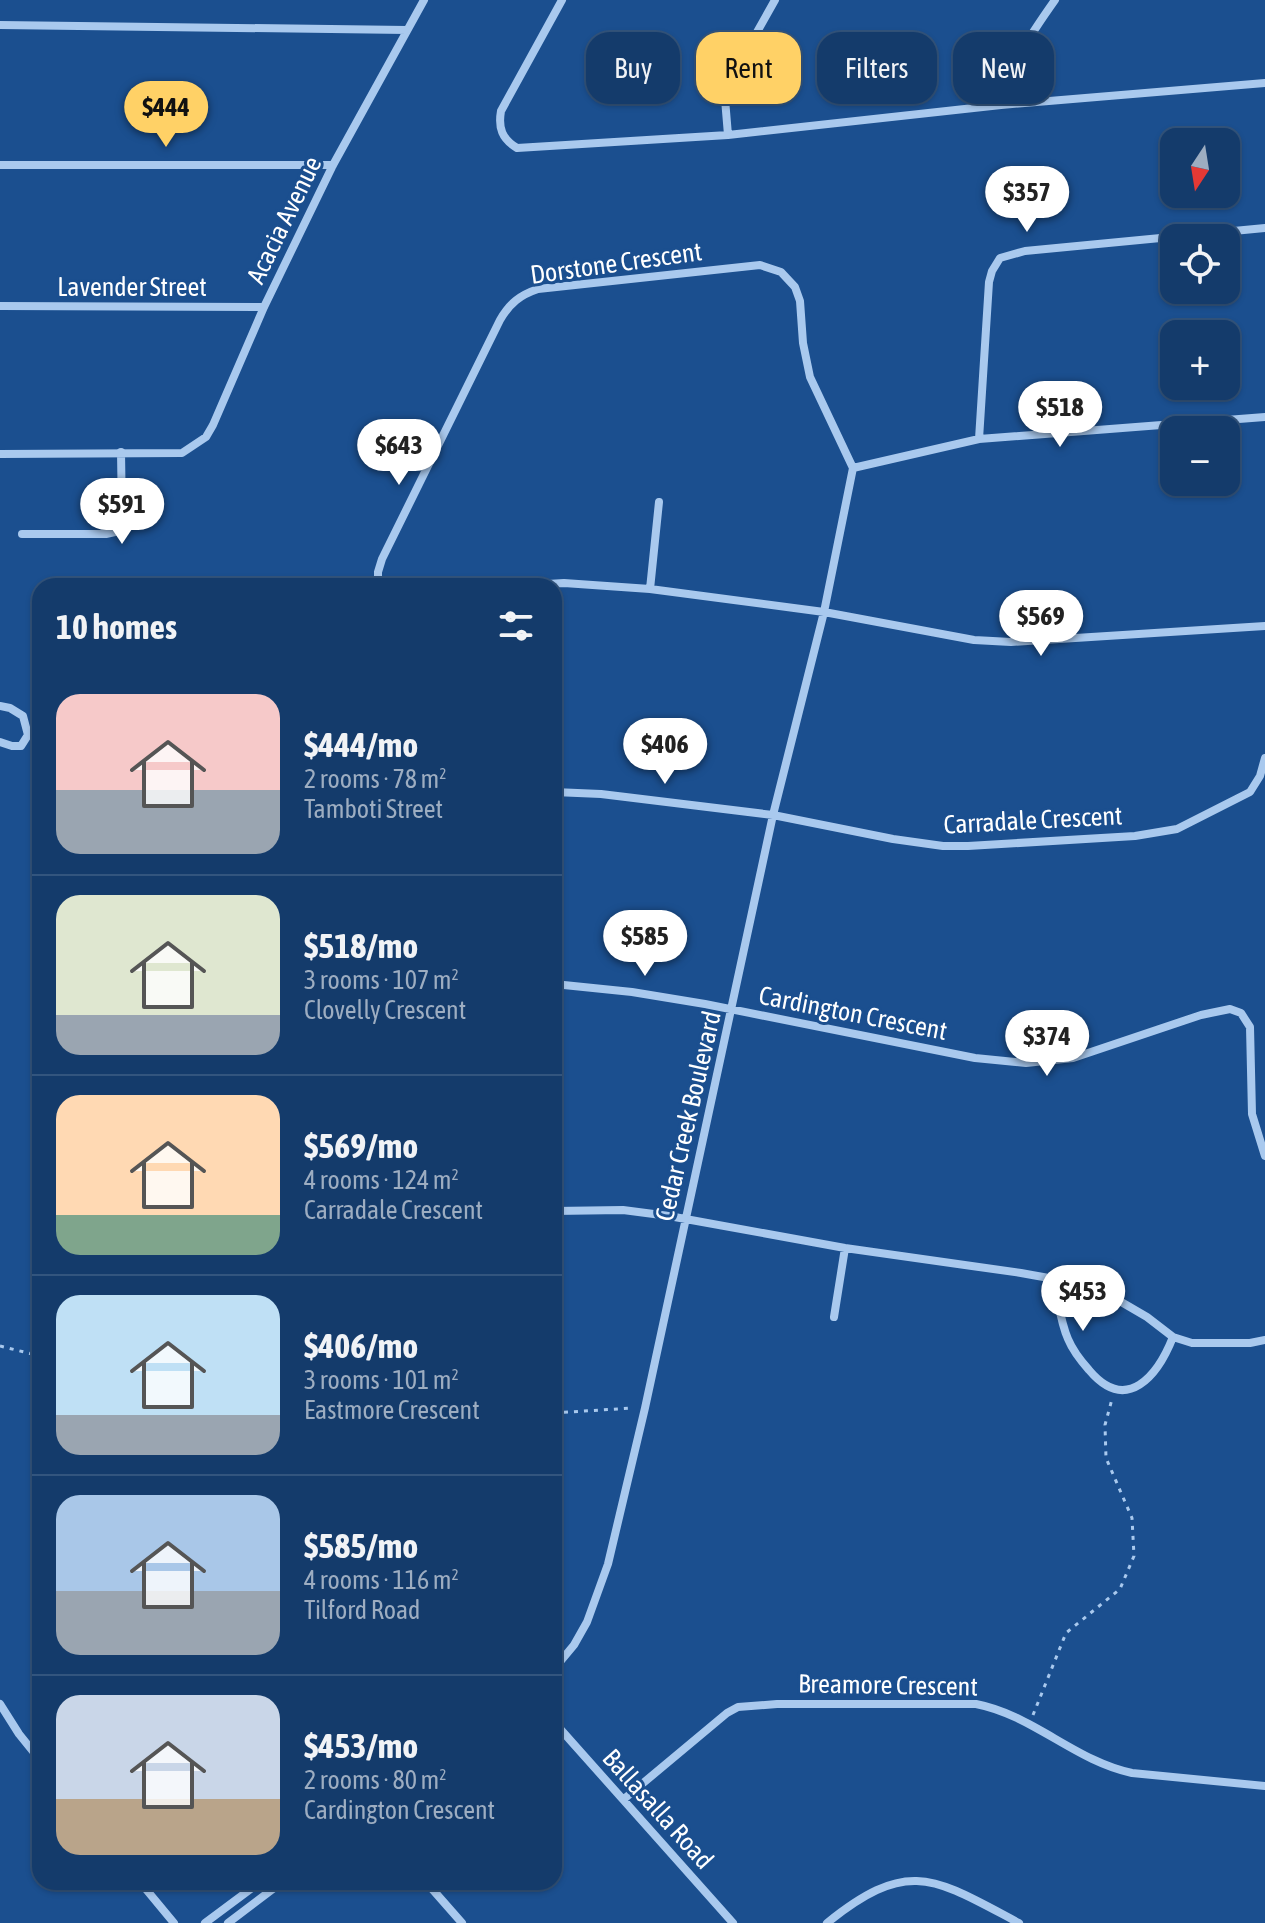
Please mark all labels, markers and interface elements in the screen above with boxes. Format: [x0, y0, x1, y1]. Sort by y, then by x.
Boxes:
chip: Buy [586, 32, 680, 104]
chip: Rent [696, 32, 801, 104]
chip: Filters [817, 32, 937, 104]
chip: New [953, 32, 1054, 104]
pin: $444 [119, 81, 213, 149]
text: $444 [142, 92, 190, 122]
north arrow [1160, 128, 1240, 208]
map controls [1160, 128, 1240, 496]
street label: Acacia Avenue [240, 152, 328, 288]
pin: $357 [980, 166, 1074, 234]
text: $357 [1003, 177, 1051, 207]
button: locate [1160, 224, 1240, 304]
street label: Dorstone Crescent [528, 236, 704, 290]
street label: Lavender Street [57, 272, 207, 302]
button: + [1160, 320, 1240, 400]
pin: $518 [1013, 381, 1107, 449]
text: $518 [1036, 392, 1084, 422]
button: − [1160, 416, 1240, 496]
pin: $643 [352, 419, 446, 487]
text: $643 [375, 430, 423, 460]
pin: $591 [75, 478, 169, 546]
text: $591 [98, 489, 146, 519]
pin: $569 [994, 590, 1088, 658]
text: $569 [1017, 601, 1065, 631]
icon: filters [494, 604, 538, 648]
text: 10 homes [56, 607, 177, 646]
pin: $406 [618, 718, 712, 786]
text: $444/mo [304, 725, 418, 764]
icon: home [120, 726, 216, 822]
text: $406 [641, 729, 689, 759]
text: 2 rooms · 78 m² [304, 764, 446, 794]
text: Tamboti Street [304, 794, 443, 824]
street label: Carradale Crescent [943, 800, 1123, 840]
pin: $585 [598, 910, 692, 978]
text: $585 [621, 921, 669, 951]
text: $518/mo [304, 926, 418, 965]
icon: home [120, 927, 216, 1023]
text: 3 rooms · 107 m² [304, 965, 459, 995]
street label: Cardington Crescent [756, 980, 950, 1046]
text: Clovelly Crescent [304, 995, 466, 1025]
street label: Cedar Creek Boulevard [649, 1008, 727, 1224]
pin: $374 [1000, 1010, 1094, 1078]
text: $374 [1023, 1021, 1071, 1051]
text: $569/mo [304, 1126, 418, 1165]
icon: home [120, 1127, 216, 1223]
text: 4 rooms · 124 m² [304, 1165, 459, 1195]
text: Carradale Crescent [304, 1195, 483, 1225]
pin: $453 [1036, 1265, 1130, 1333]
text: $453 [1059, 1276, 1107, 1306]
text: $406/mo [304, 1326, 418, 1365]
icon: home [120, 1327, 216, 1423]
text: 3 rooms · 101 m² [304, 1365, 459, 1395]
text: Eastmore Crescent [304, 1395, 480, 1425]
text: $585/mo [304, 1526, 418, 1565]
icon: home [120, 1527, 216, 1623]
text: 4 rooms · 116 m² [304, 1565, 459, 1595]
text: Tilford Road [304, 1595, 420, 1625]
street label: Breamore Crescent [798, 1668, 978, 1702]
text: $453/mo [304, 1726, 418, 1765]
icon: home [120, 1727, 216, 1823]
street label: Ballasalla Road [596, 1743, 720, 1875]
text: 2 rooms · 80 m² [304, 1765, 446, 1795]
text: Cardington Crescent [304, 1795, 495, 1825]

